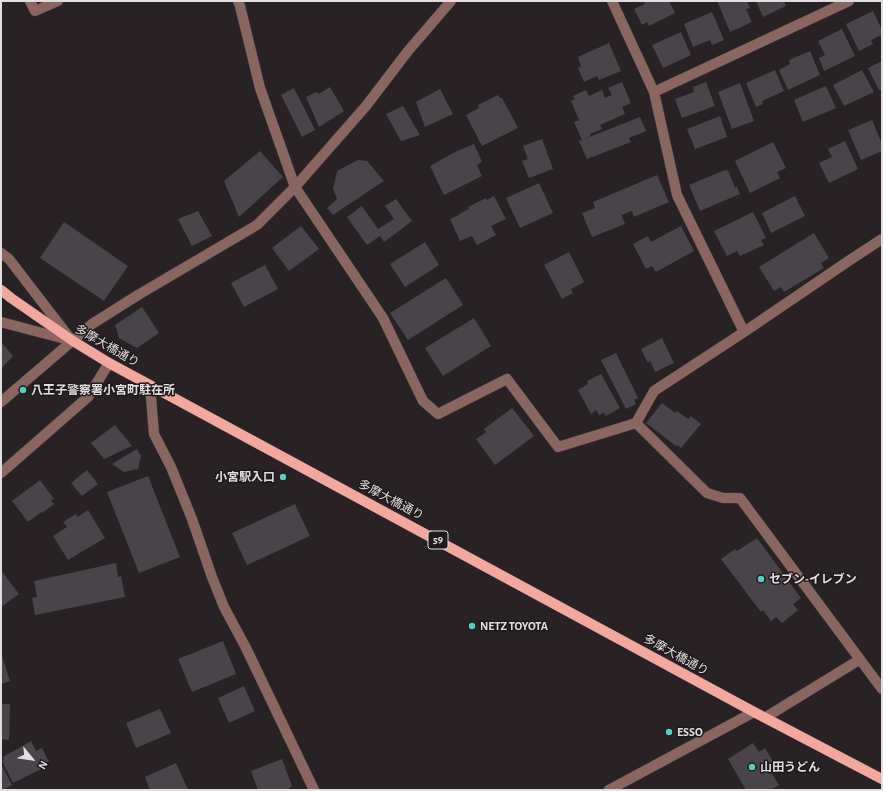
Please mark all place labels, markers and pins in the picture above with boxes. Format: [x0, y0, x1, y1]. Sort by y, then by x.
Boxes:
place label: 八王子警察署小宮町駐在所 [31, 383, 175, 397]
marker: 八王子警察署小宮町駐在所 [18, 385, 28, 395]
place label: 小宮駅入口 [215, 470, 275, 484]
marker: 小宮駅入口 [278, 472, 288, 482]
place label: セブン-イレブン [769, 572, 857, 586]
marker: セブン-イレブン [756, 574, 766, 584]
place label: NETZ TOYOTA [480, 619, 548, 633]
marker: NETZ TOYOTA [467, 621, 477, 631]
place label: ESSO [677, 725, 703, 739]
marker: ESSO [664, 727, 674, 737]
place label: 山田うどん [760, 760, 820, 774]
marker: 山田うどん [747, 762, 757, 772]

